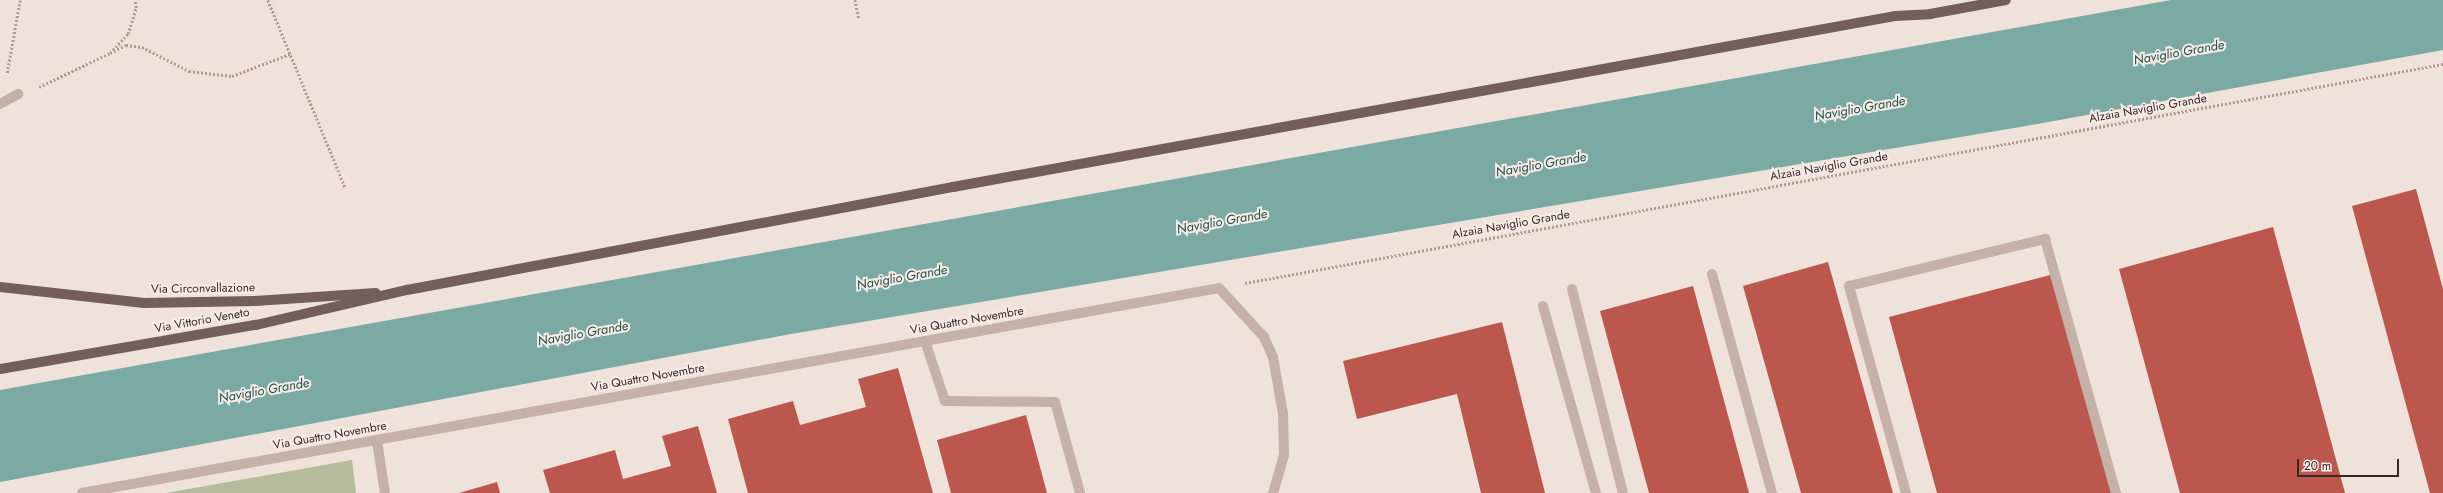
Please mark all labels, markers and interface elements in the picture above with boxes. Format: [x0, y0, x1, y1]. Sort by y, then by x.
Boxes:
water label: Naviglio Grande [2133, 37, 2225, 69]
street label: Alzaia Naviglio Grande [2088, 92, 2208, 126]
water label: Naviglio Grande [1814, 93, 1906, 125]
water label: Naviglio Grande [1495, 149, 1587, 181]
street label: Alzaia Naviglio Grande [1769, 150, 1889, 184]
water label: Naviglio Grande [1176, 206, 1268, 238]
street label: Alzaia Naviglio Grande [1451, 208, 1571, 242]
water label: Naviglio Grande [856, 262, 948, 294]
street label: Via Circonvallazione [151, 281, 255, 297]
street label: Via Quattro Novembre [909, 304, 1025, 338]
street label: Via Vittorio Veneto [153, 306, 251, 336]
water label: Naviglio Grande [537, 318, 629, 350]
street label: Via Quattro Novembre [590, 361, 706, 395]
water label: Naviglio Grande [218, 375, 310, 407]
street label: Via Quattro Novembre [272, 419, 388, 453]
scale bar [2299, 451, 2401, 477]
text: 20 m [2304, 457, 2331, 475]

